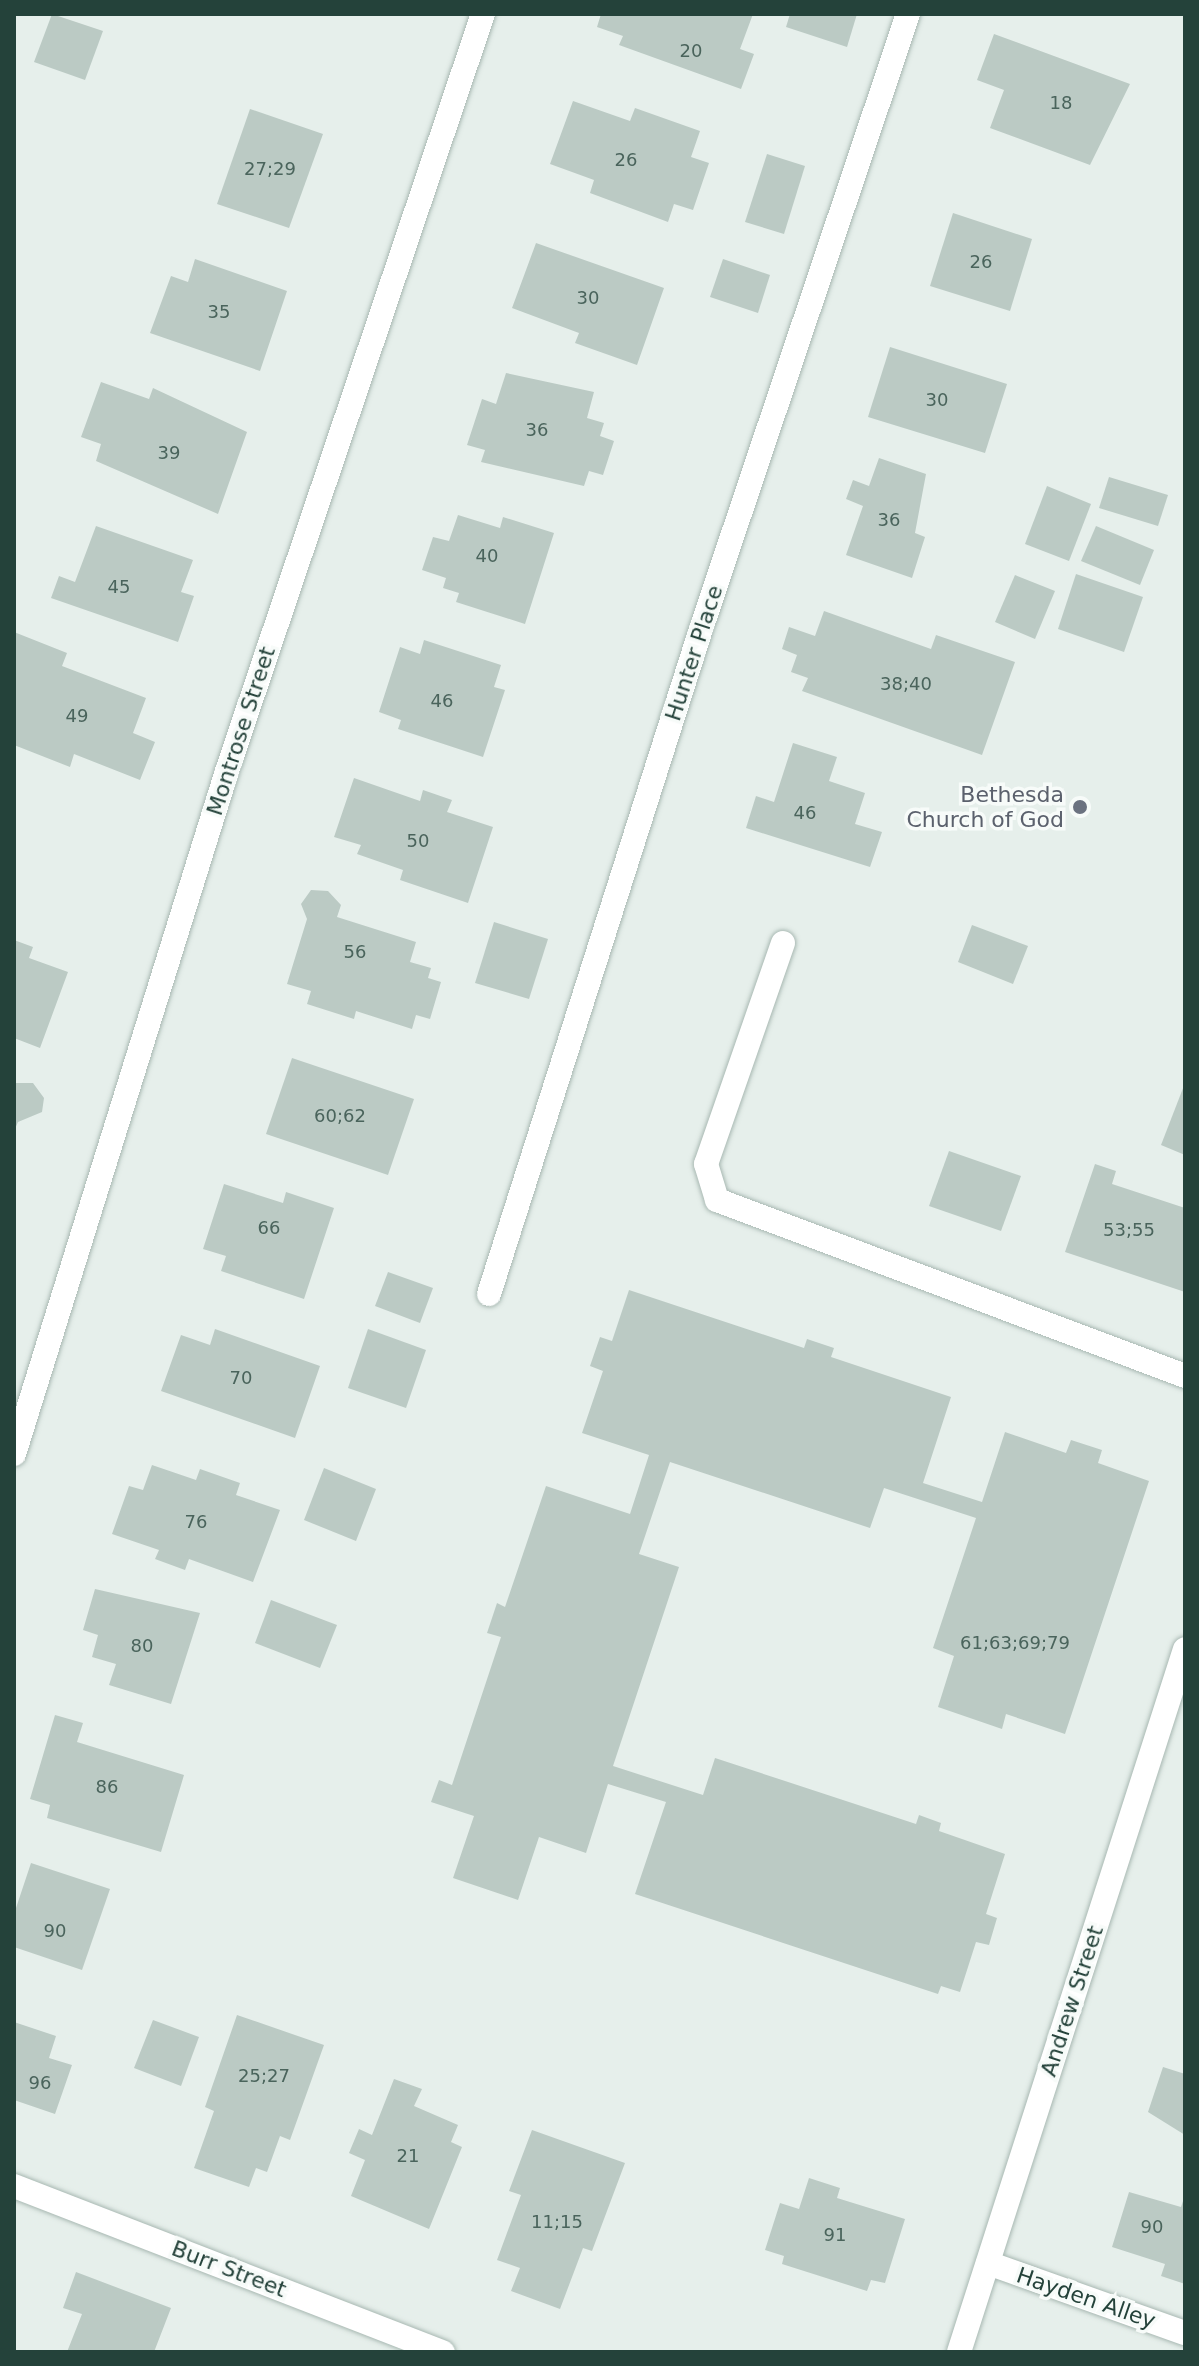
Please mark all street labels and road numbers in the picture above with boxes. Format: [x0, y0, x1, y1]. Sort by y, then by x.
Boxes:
street label: Hunter Place [660, 582, 728, 724]
street label: Montrose Street [201, 643, 281, 819]
street label: Andrew Street [1035, 1922, 1109, 2080]
street label: Burr Street [168, 2235, 290, 2303]
street label: Hayden Alley [1013, 2262, 1159, 2334]

